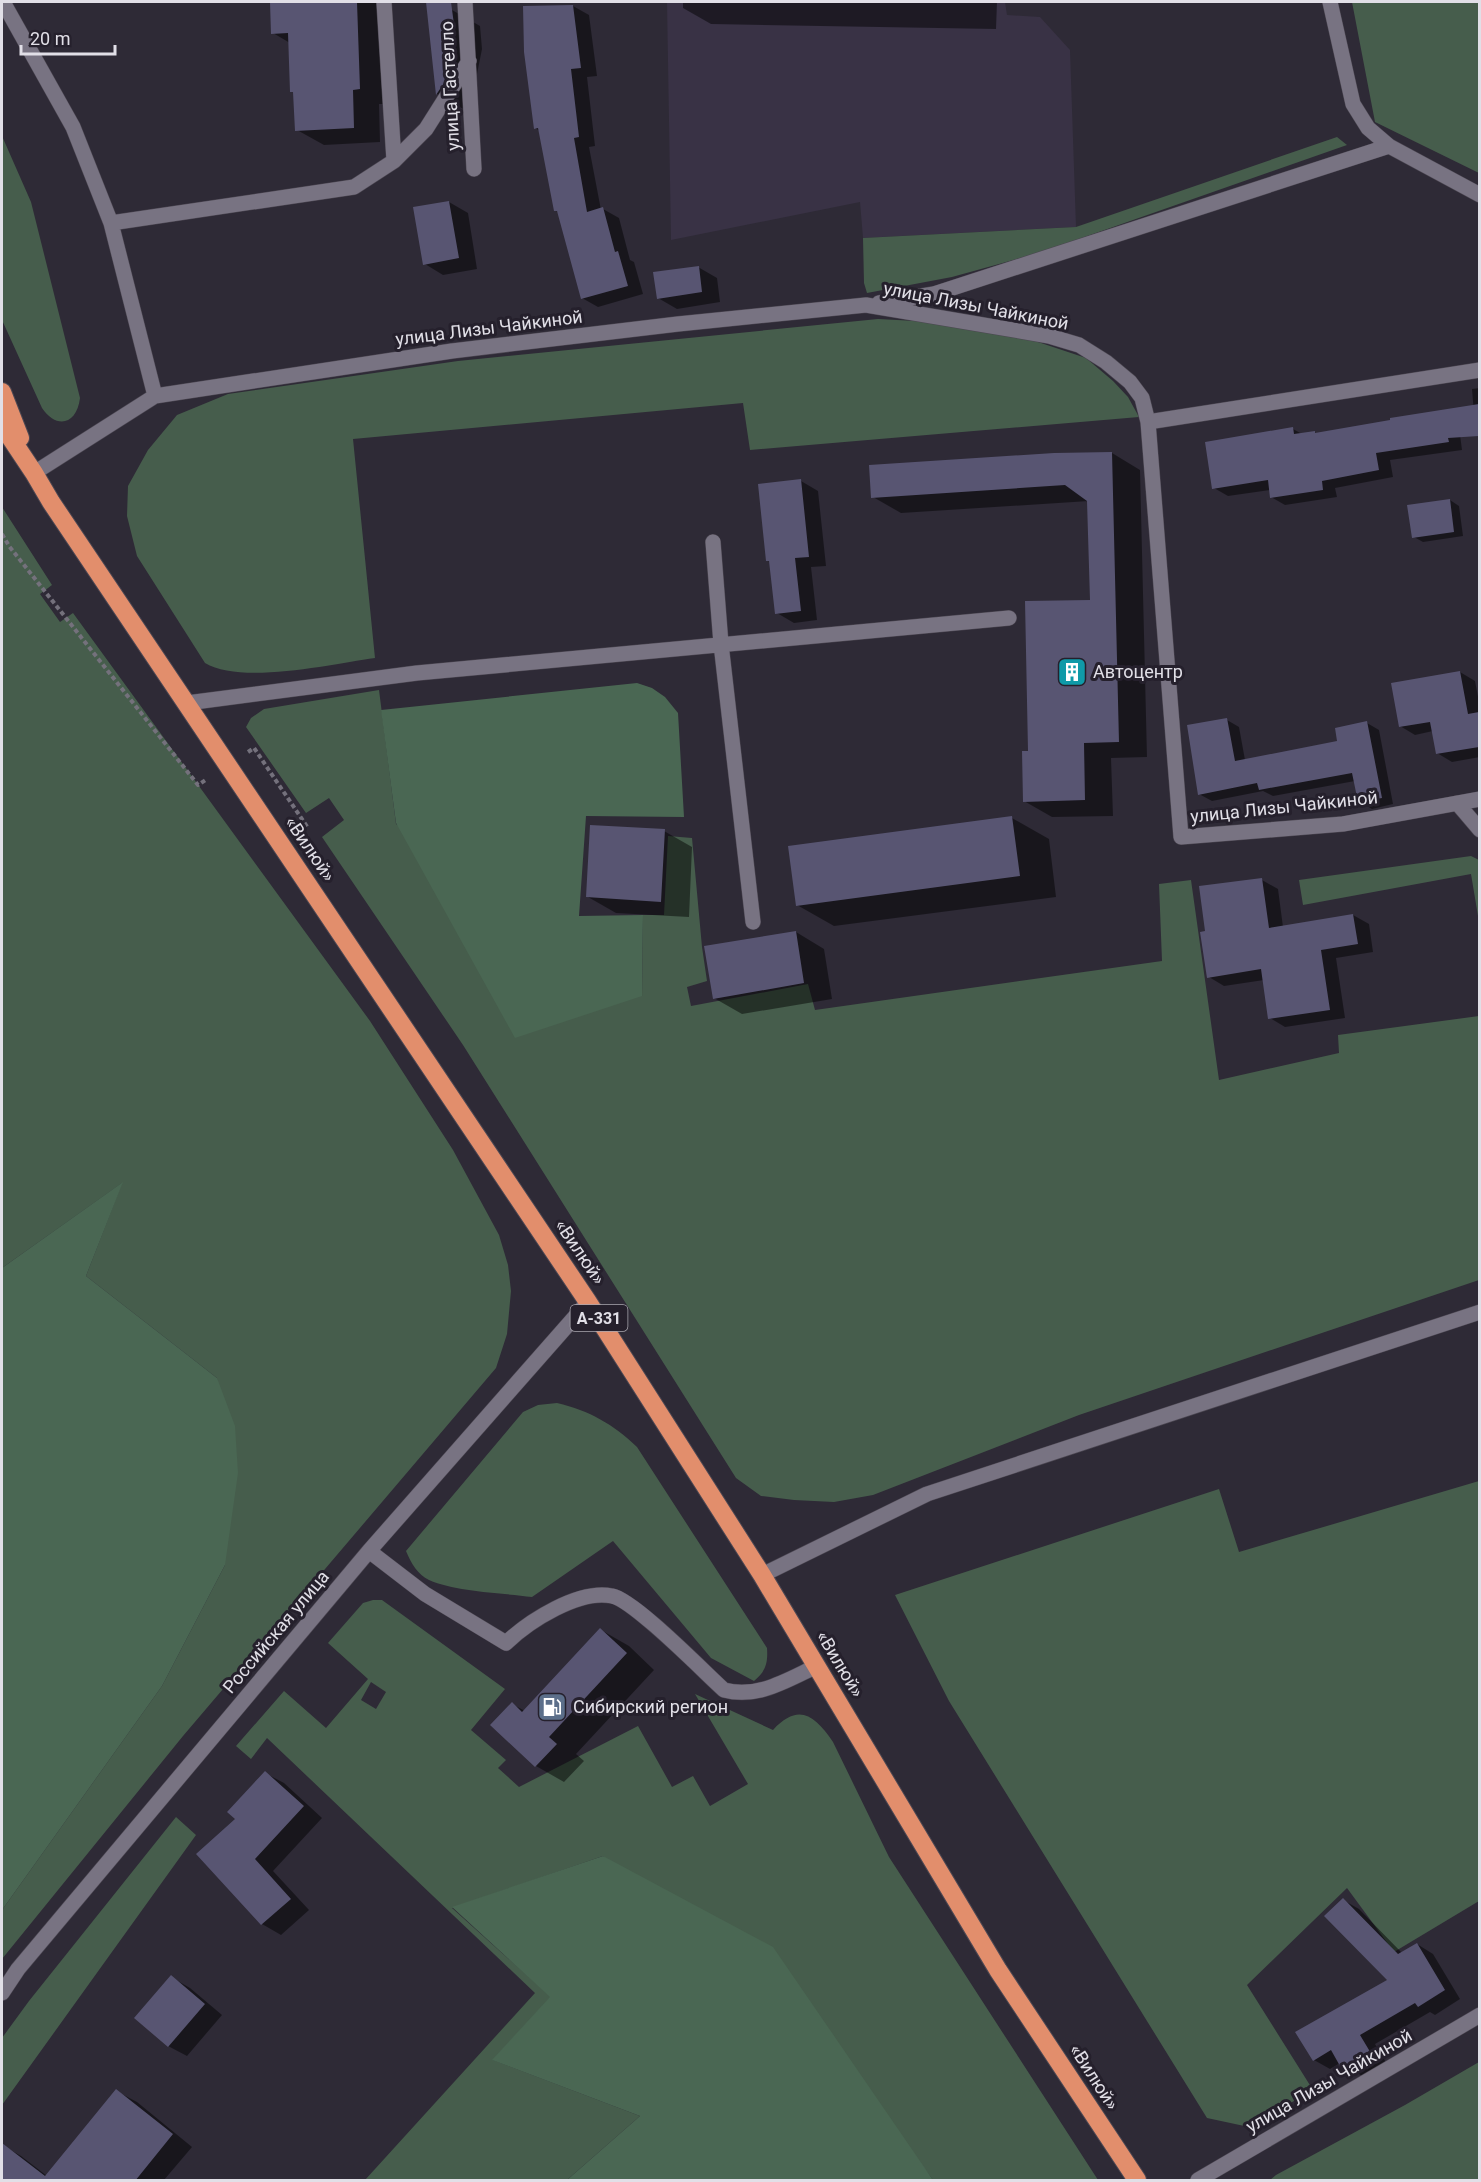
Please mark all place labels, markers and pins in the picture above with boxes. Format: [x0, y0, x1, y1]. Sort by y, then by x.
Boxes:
building icon: Автоцентр [1056, 656, 1088, 688]
place label: Автоцентр [1093, 661, 1183, 682]
fuel station icon: Сибирский регион [536, 1691, 568, 1723]
place label: Сибирский регион [573, 1696, 728, 1717]

